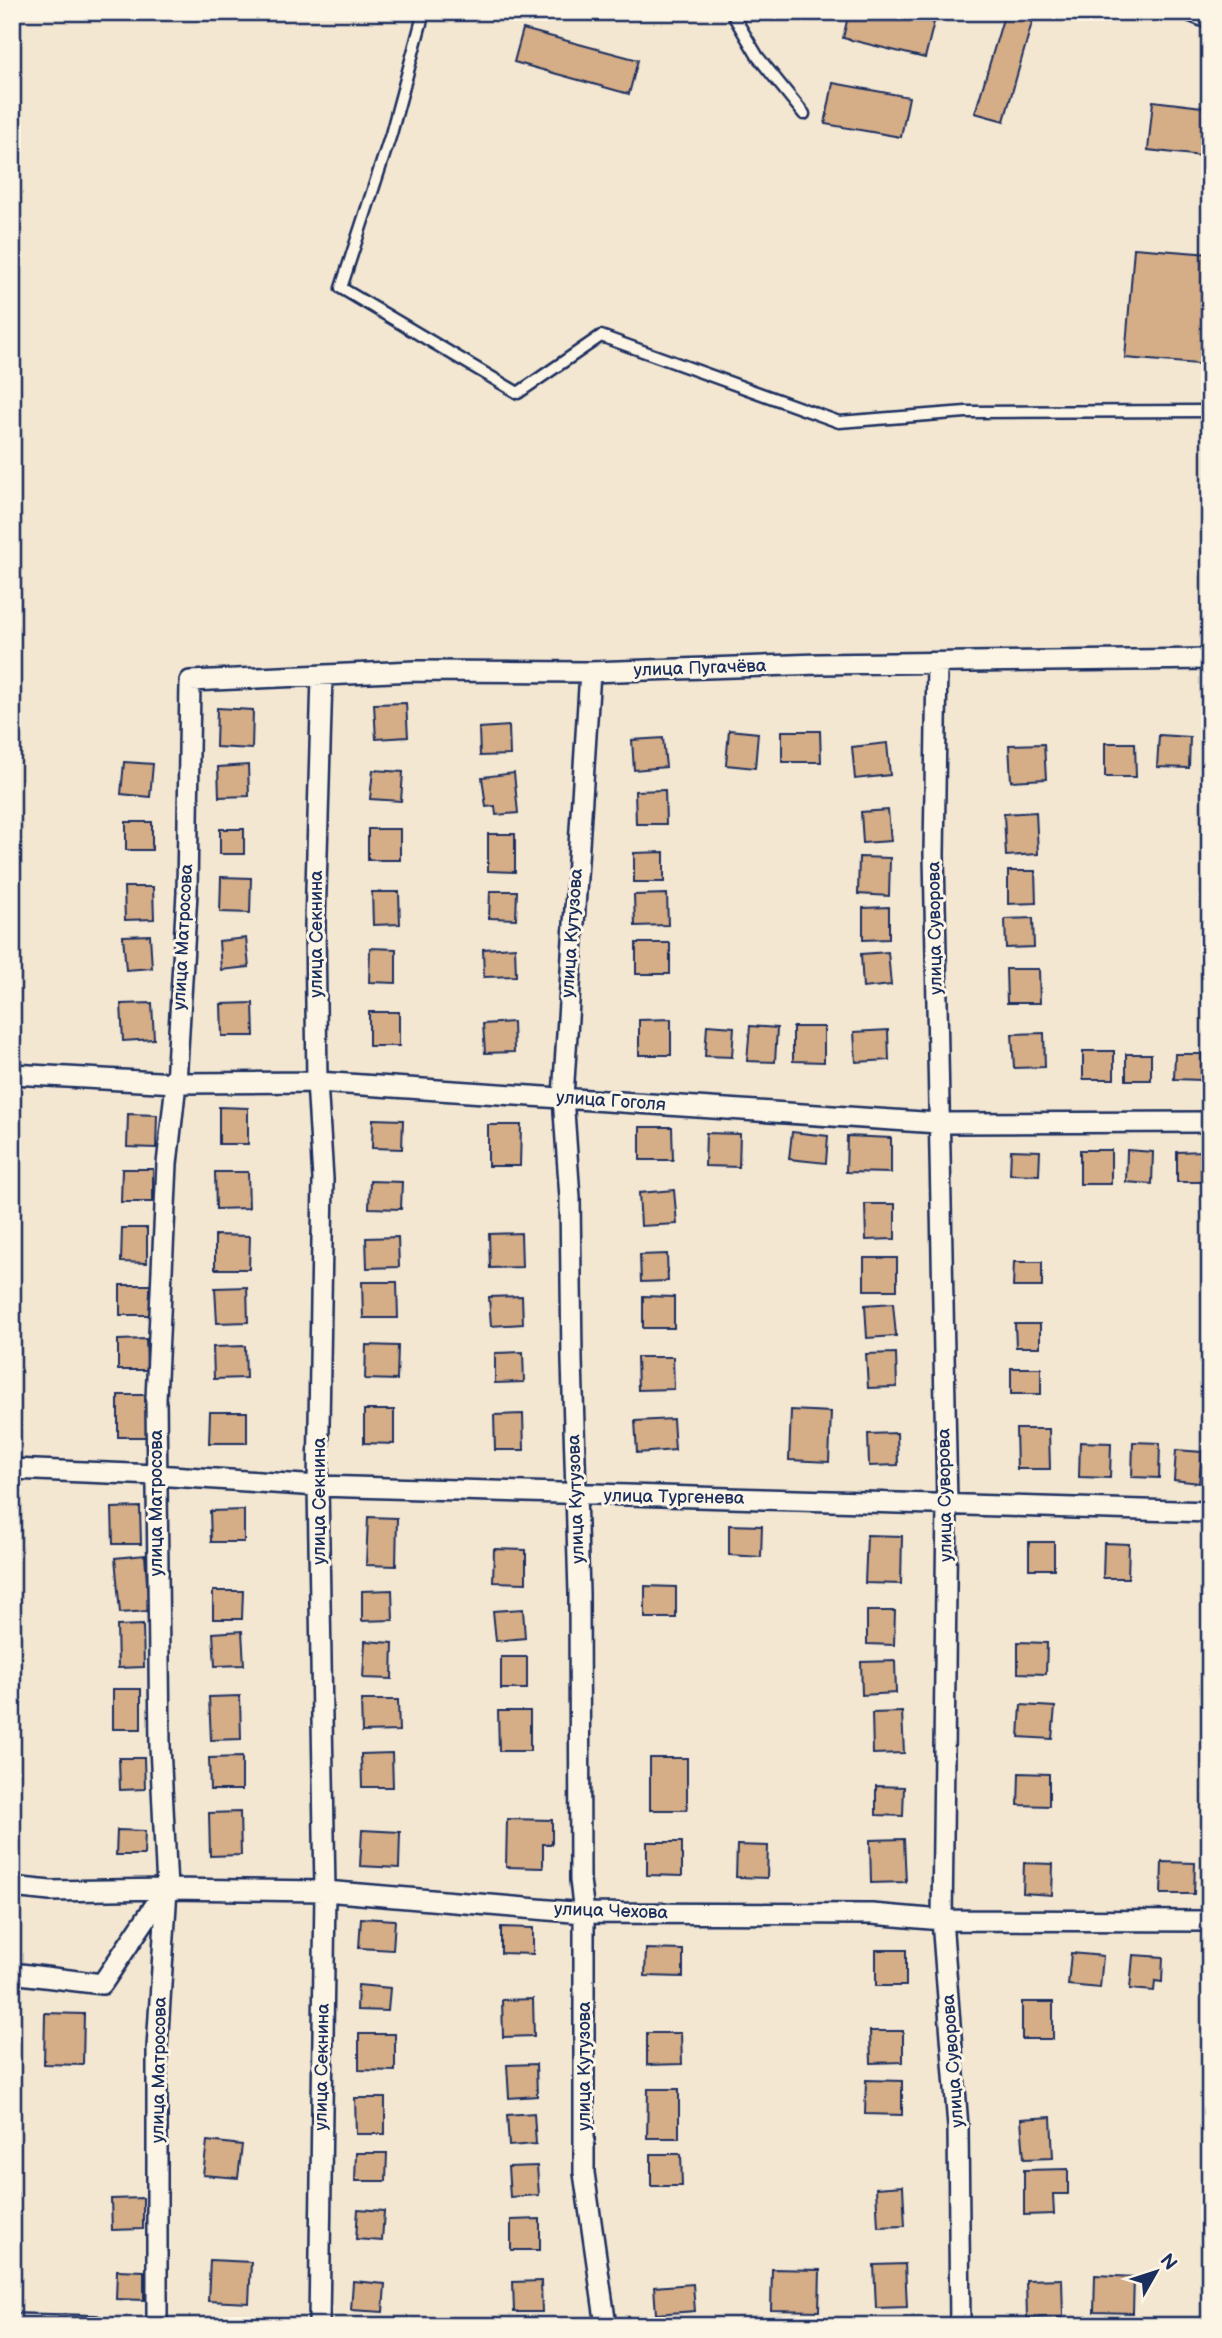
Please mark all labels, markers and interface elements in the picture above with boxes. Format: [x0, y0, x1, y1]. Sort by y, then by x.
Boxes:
street label: улица Пугачёва [633, 655, 767, 681]
street label: улица Суворова [923, 861, 947, 995]
street label: улица Матросова [169, 863, 197, 1011]
street label: улица Кутузова [557, 867, 587, 998]
street label: улица Секнина [306, 870, 327, 998]
street label: улица Гоголя [555, 1087, 667, 1115]
street label: улица Суворова [933, 1428, 957, 1562]
street label: улица Матросова [146, 1429, 167, 1576]
street label: улица Кутузова [563, 1434, 589, 1564]
street label: улица Секнина [309, 1437, 330, 1565]
street label: улица Тургенева [603, 1485, 745, 1509]
street label: улица Чехова [554, 1899, 669, 1923]
street label: улица Суворова [938, 1993, 968, 2128]
street label: улица Матросова [147, 1996, 171, 2143]
street label: улица Кутузова [574, 2001, 595, 2131]
street label: улица Секнина [310, 2003, 334, 2131]
north arrow [1120, 2236, 1190, 2306]
text: N [1155, 2249, 1181, 2275]

